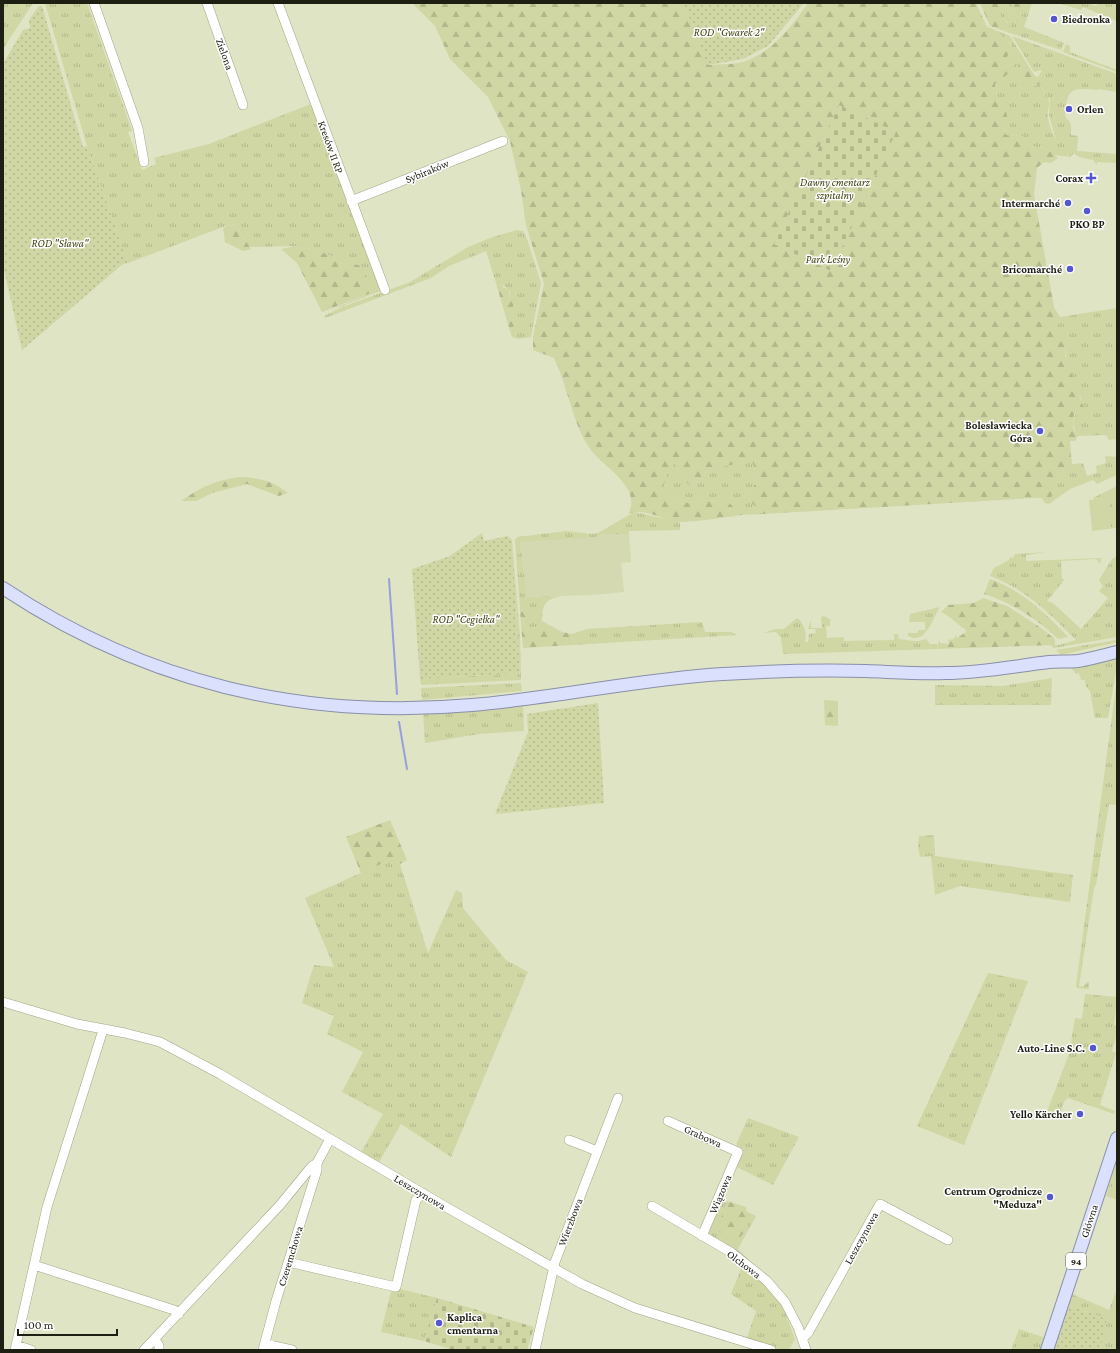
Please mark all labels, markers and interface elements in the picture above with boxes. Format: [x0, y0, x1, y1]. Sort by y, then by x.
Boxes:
place label: Biedronka [1062, 13, 1111, 25]
marker: Biedronka [1049, 14, 1059, 24]
park label: ROD "Gwarek 2" [694, 26, 765, 38]
street label: Zielona [214, 37, 236, 71]
place label: Orlen [1077, 103, 1104, 115]
marker: Orlen [1064, 104, 1074, 114]
street label: Kresów II RP [316, 119, 346, 175]
street label: Sybiraków [403, 156, 452, 186]
place label: Corax [1056, 172, 1083, 184]
marker: Corax [1086, 173, 1096, 183]
park label: Dawny cmentarz szpitalny [800, 176, 871, 202]
place label: Intermarché [1002, 197, 1060, 209]
marker: Intermarché [1063, 198, 1073, 208]
marker: PKO BP [1082, 206, 1092, 216]
place label: PKO BP [1069, 218, 1105, 230]
park label: ROD "Sława" [32, 237, 89, 249]
park label: Park Leśny [806, 253, 851, 266]
place label: Bricomarché [1002, 263, 1062, 275]
marker: Bricomarché [1065, 264, 1075, 274]
place label: Bolesławiecka Góra [965, 419, 1033, 444]
marker: Bolesławiecka Góra [1035, 426, 1045, 436]
park label: ROD "Cegiełka" [433, 613, 500, 626]
place label: Auto-Line S.C. [1017, 1042, 1085, 1054]
marker: Auto-Line S.C. [1088, 1043, 1098, 1053]
place label: Yello Kärcher [1010, 1108, 1073, 1120]
marker: Yello Kärcher [1075, 1109, 1085, 1119]
street label: Grabowa [682, 1122, 724, 1150]
street label: Leszczynowa [392, 1172, 448, 1213]
street label: Wiązowa [706, 1173, 734, 1216]
place label: Centrum Ogrodnicze "Meduza" [944, 1185, 1042, 1210]
marker: Centrum Ogrodnicze "Meduza" [1045, 1192, 1055, 1202]
street label: Wierzbowa [555, 1196, 585, 1248]
street label: Główna [1078, 1203, 1100, 1239]
street label: Leszczynowa [842, 1210, 881, 1267]
street label: Czeremchowa [275, 1224, 305, 1288]
street label: Olchowa [725, 1247, 763, 1281]
road number: 94 [1066, 1253, 1086, 1269]
scale bar [18, 1311, 117, 1337]
place label: Kaplica cmentarna [447, 1311, 499, 1336]
text: 100 m [24, 1318, 54, 1332]
marker: Kaplica cmentarna [434, 1318, 444, 1328]

